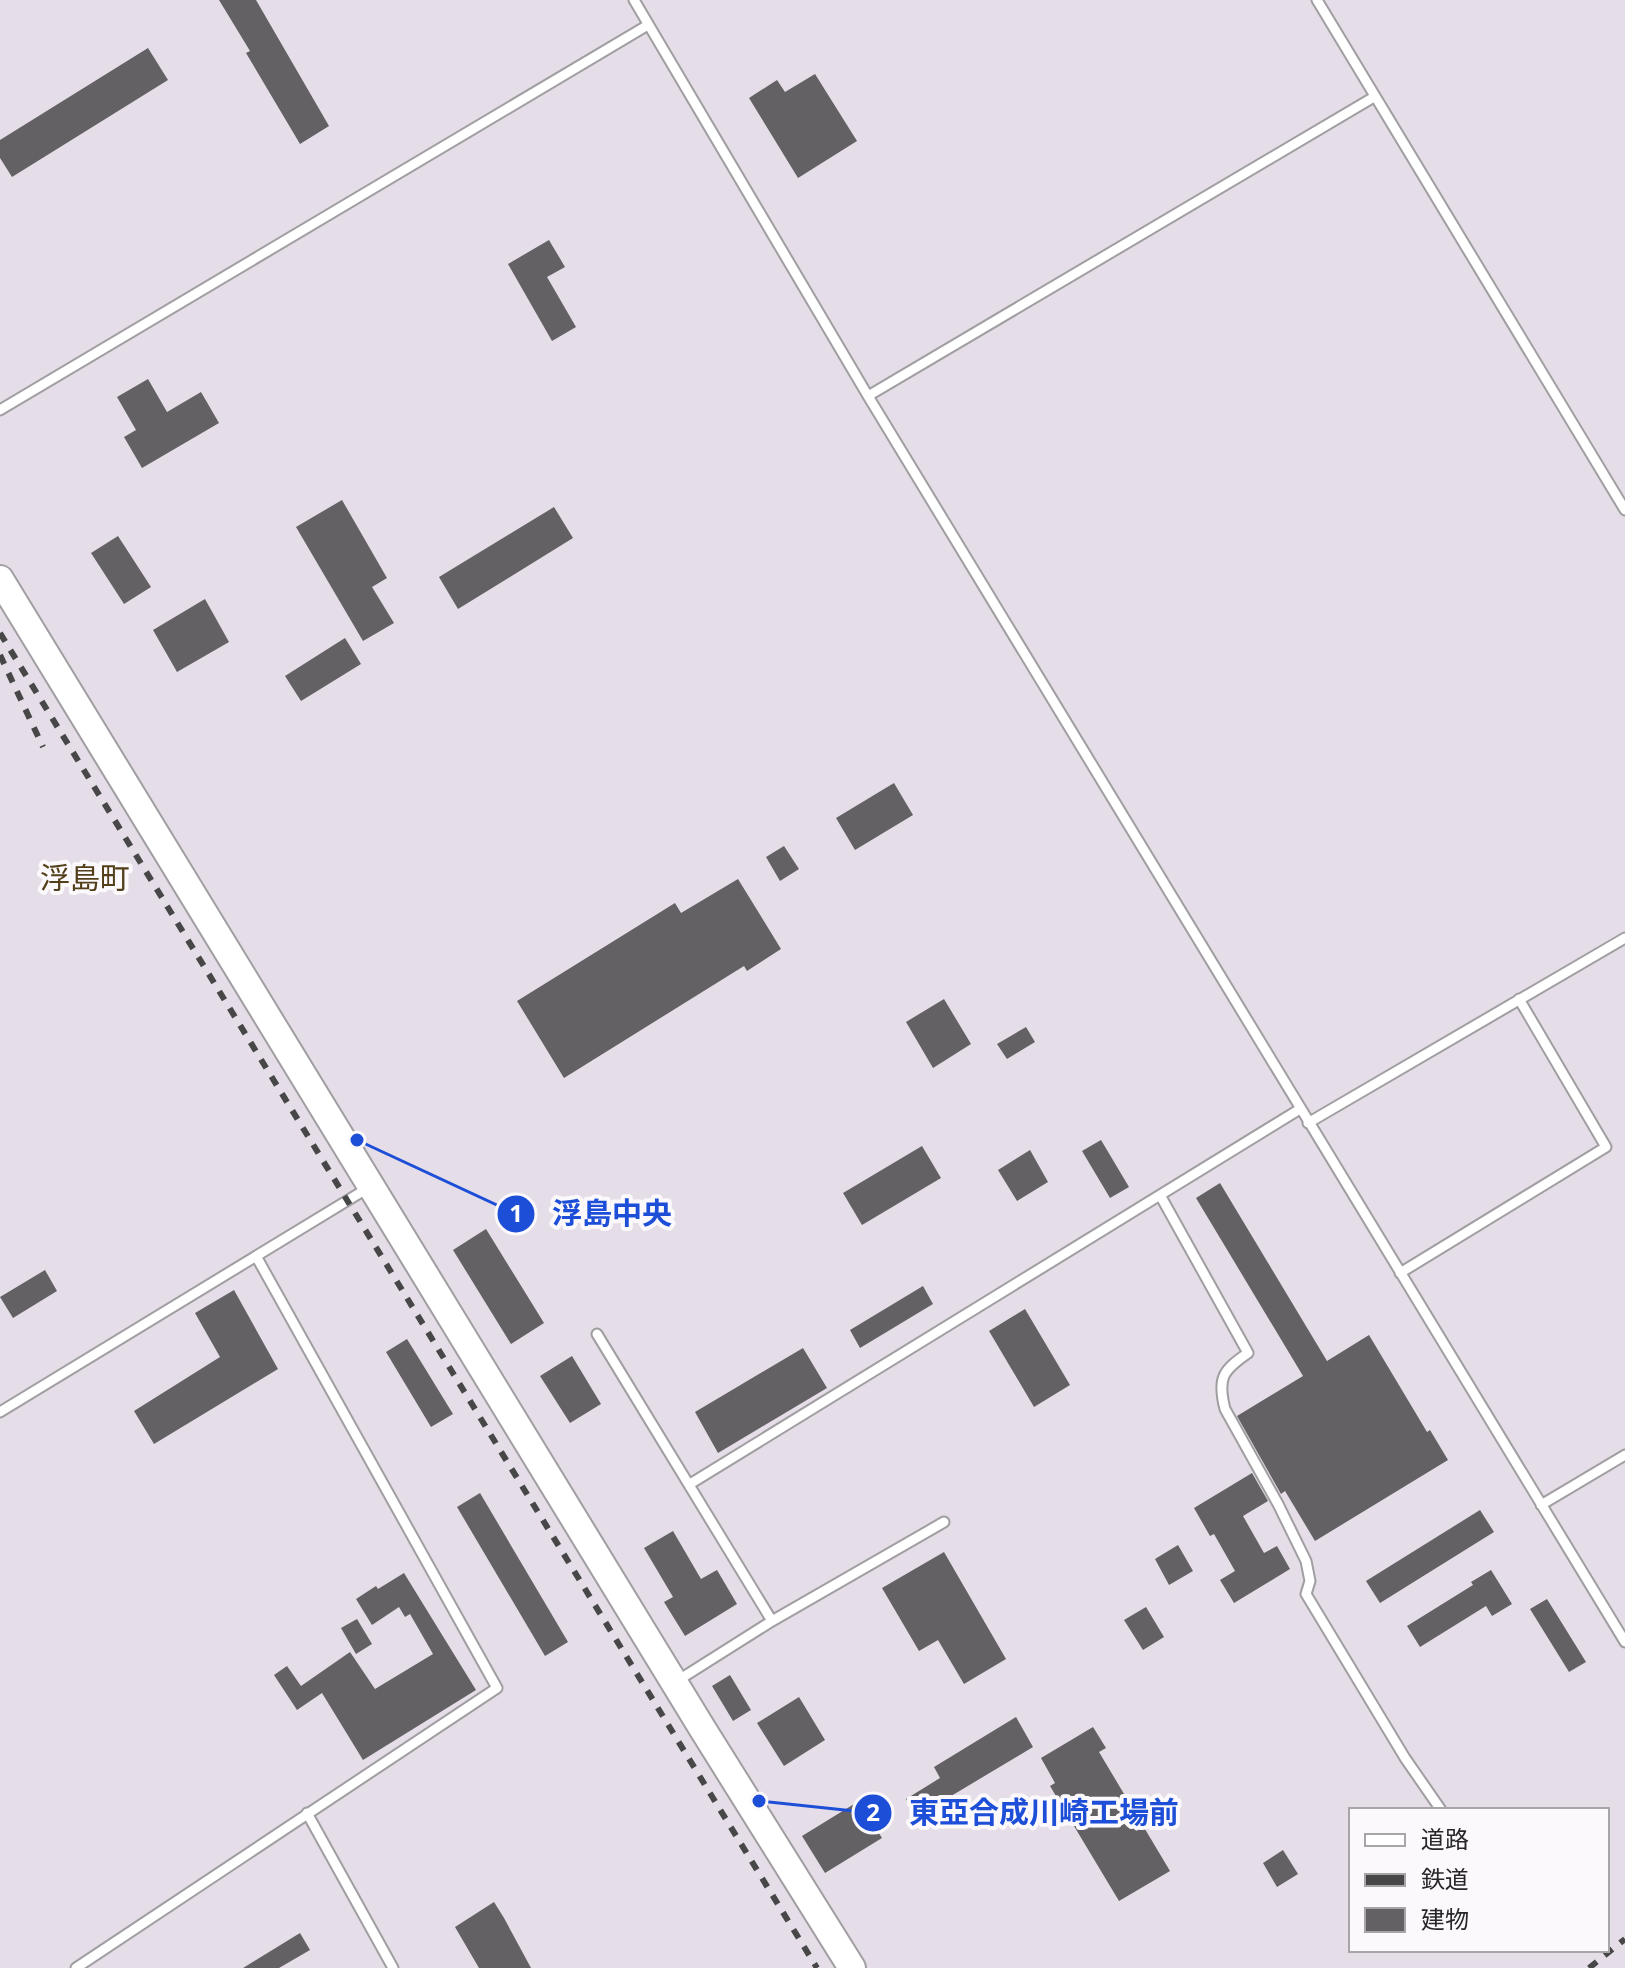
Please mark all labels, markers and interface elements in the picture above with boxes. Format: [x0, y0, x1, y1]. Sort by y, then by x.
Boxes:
district label: 浮島町 [40, 857, 130, 898]
callout: 浮島中央 [496, 1187, 688, 1241]
text: 浮島中央 [552, 1192, 672, 1233]
text: 1 [509, 1196, 523, 1229]
callout: 東亞合成川崎工場前 [853, 1786, 1195, 1840]
text: 東亞合成川崎工場前 [909, 1791, 1179, 1832]
text: 2 [866, 1795, 880, 1828]
legend [1349, 1808, 1609, 1952]
text: 道路 [1421, 1822, 1469, 1855]
text: 鉄道 [1421, 1862, 1469, 1895]
text: 建物 [1421, 1902, 1469, 1935]

